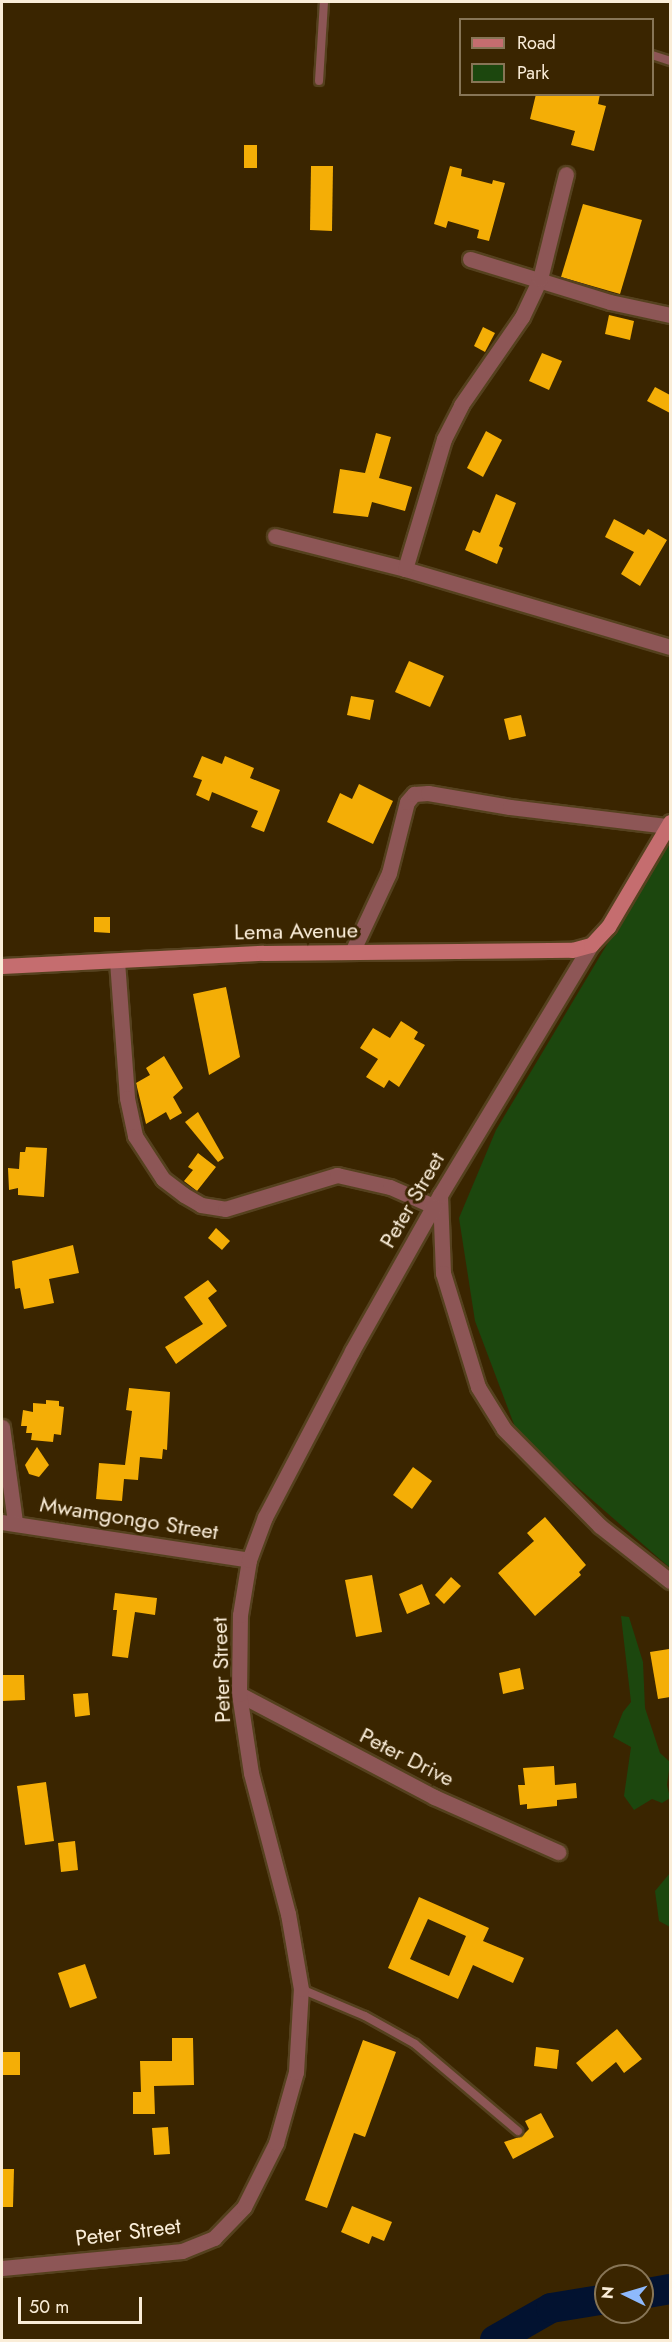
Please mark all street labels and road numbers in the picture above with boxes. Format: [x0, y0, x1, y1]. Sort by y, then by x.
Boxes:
street label: Lema Avenue [234, 917, 358, 945]
street label: Peter Street [374, 1148, 450, 1252]
street label: Mwamgongo Street [38, 1491, 220, 1545]
street label: Peter Street [206, 1617, 236, 1723]
street label: Peter Drive [355, 1722, 459, 1792]
street label: Peter Street [74, 2212, 182, 2252]

